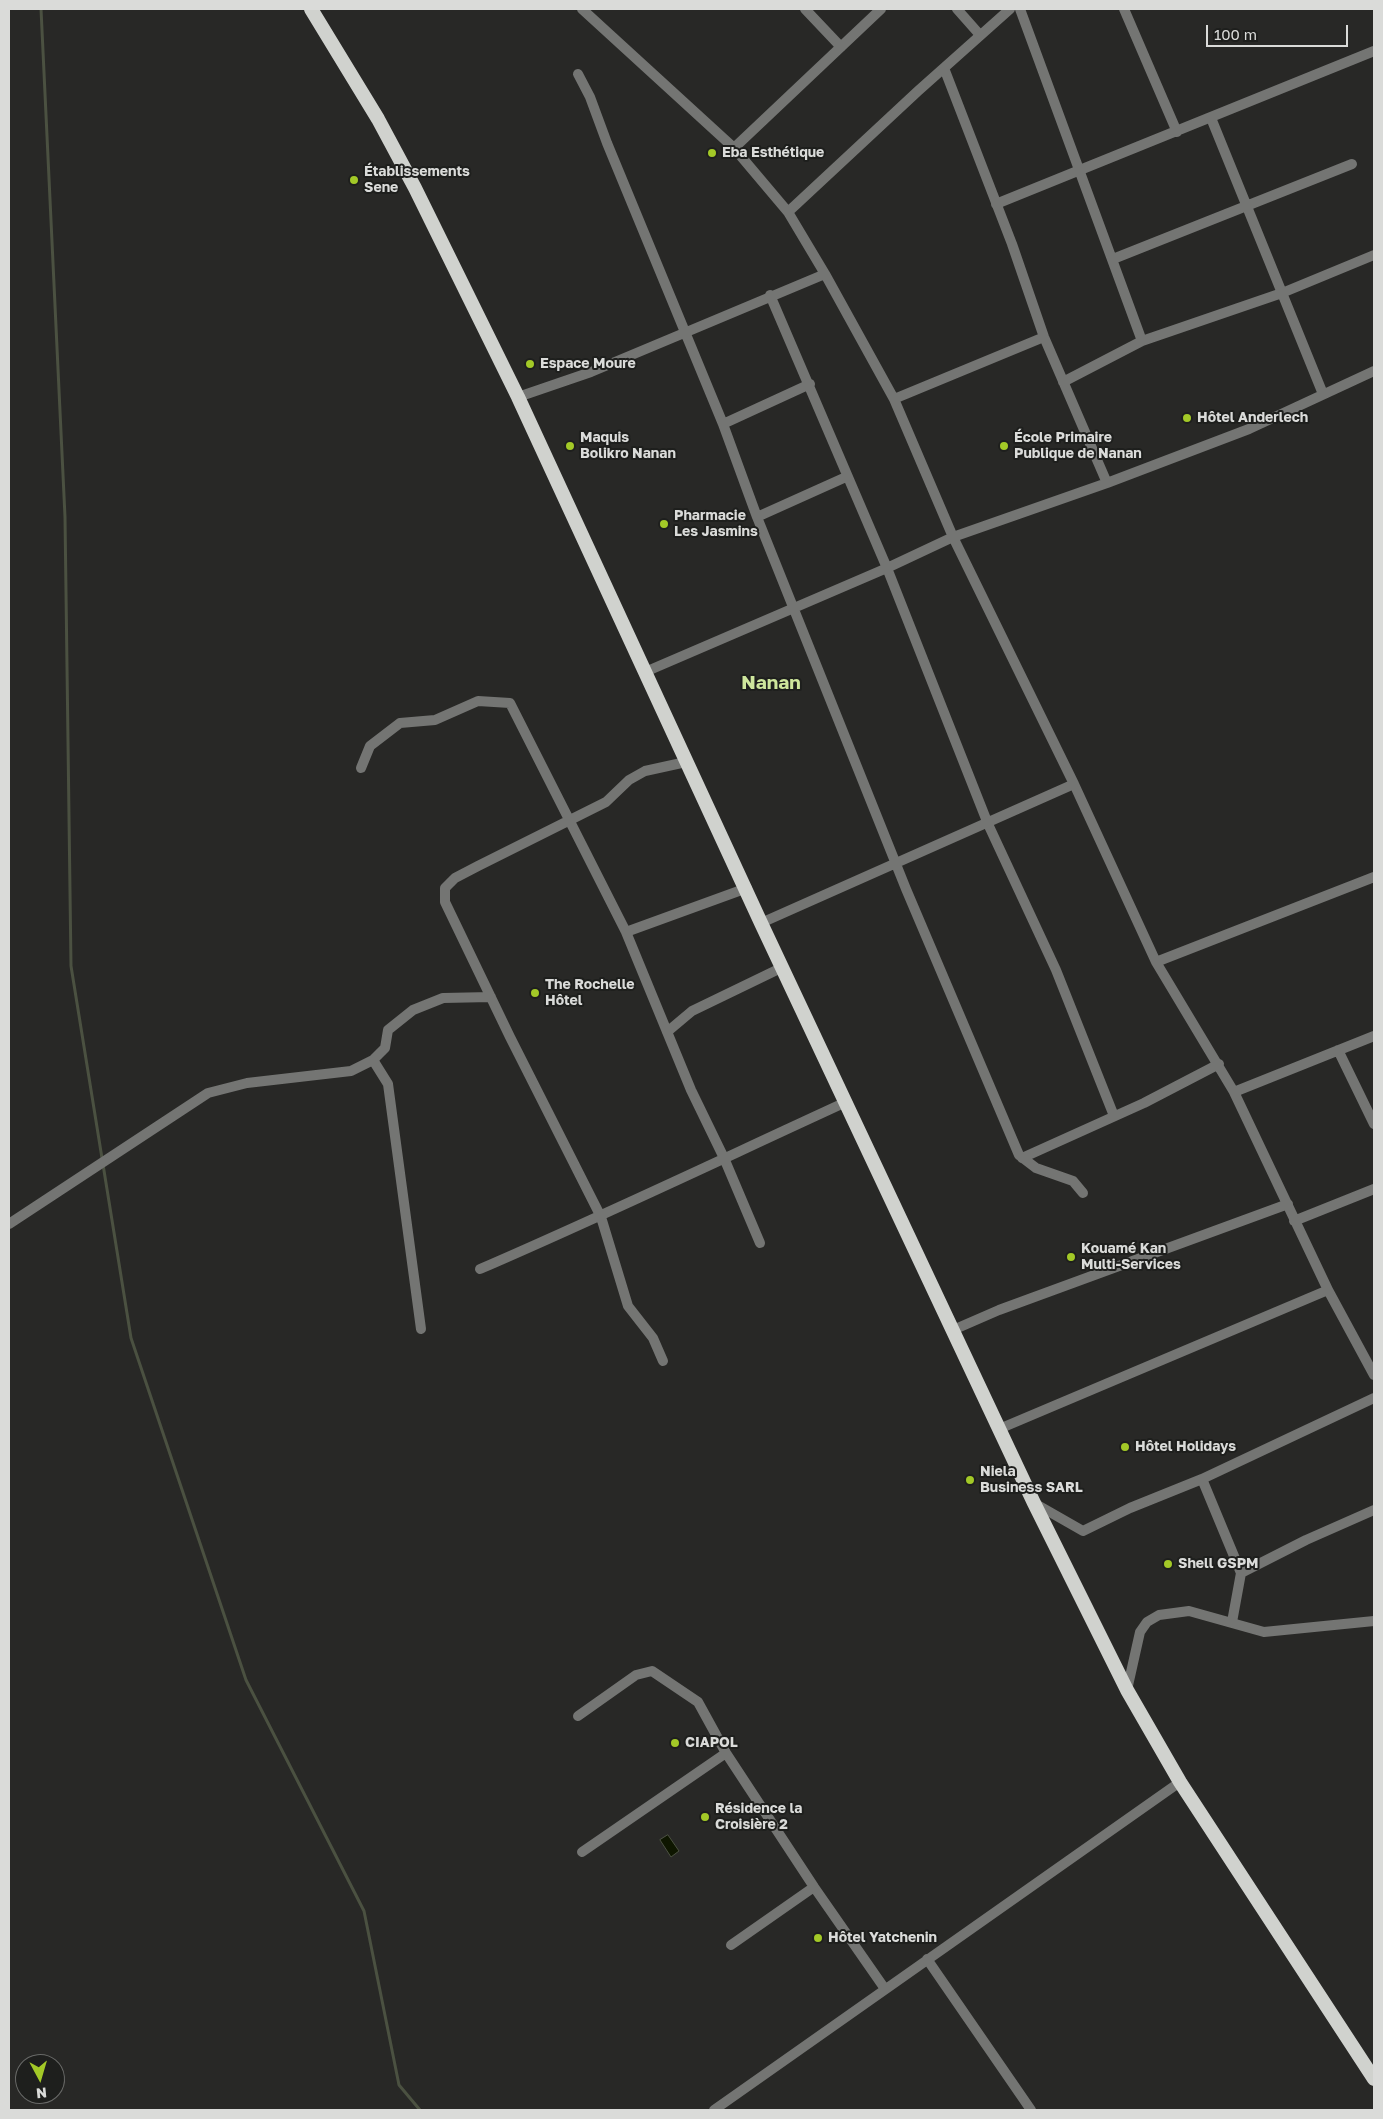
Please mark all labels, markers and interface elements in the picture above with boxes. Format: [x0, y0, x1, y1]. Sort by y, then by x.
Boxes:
scale bar [1208, 15, 1350, 47]
text: 100 m [1214, 25, 1257, 43]
place label: Eba Esthétique [722, 145, 824, 161]
marker: Eba Esthétique [706, 147, 718, 159]
place label: Établissements Sene [364, 164, 470, 196]
marker: Établissements Sene [348, 174, 360, 186]
place label: Espace Moure [540, 356, 636, 372]
marker: Espace Moure [524, 358, 536, 370]
place label: Hôtel Anderlech [1197, 410, 1308, 426]
marker: Hôtel Anderlech [1181, 412, 1193, 424]
place label: Maquis Bolikro Nanan [580, 430, 676, 462]
place label: École Primaire Publique de Nanan [1014, 430, 1142, 462]
marker: Maquis Bolikro Nanan [564, 440, 576, 452]
marker: École Primaire Publique de Nanan [998, 440, 1010, 452]
place label: Pharmacie Les Jasmins [674, 508, 758, 540]
marker: Pharmacie Les Jasmins [658, 518, 670, 530]
district label: Nanan [741, 672, 801, 694]
place label: The Rochelle Hôtel [545, 977, 635, 1010]
marker: The Rochelle Hôtel [529, 987, 541, 999]
place label: Kouamé Kan Multi-Services [1081, 1241, 1181, 1274]
marker: Kouamé Kan Multi-Services [1065, 1251, 1077, 1263]
place label: Hôtel Holidays [1135, 1439, 1236, 1455]
marker: Hôtel Holidays [1119, 1441, 1131, 1453]
place label: Niela Business SARL [980, 1464, 1083, 1496]
marker: Niela Business SARL [964, 1474, 976, 1486]
place label: Shell GSPM [1178, 1556, 1258, 1572]
marker: Shell GSPM [1162, 1558, 1174, 1570]
place label: CIAPOL [685, 1735, 738, 1751]
marker: CIAPOL [669, 1737, 681, 1749]
place label: Résidence la Croisière 2 [715, 1801, 802, 1834]
marker: Résidence la Croisière 2 [699, 1811, 711, 1823]
place label: Hôtel Yatchenin [828, 1930, 937, 1946]
marker: Hôtel Yatchenin [812, 1932, 824, 1944]
north arrow [15, 2054, 65, 2104]
text: N [35, 2084, 48, 2102]

